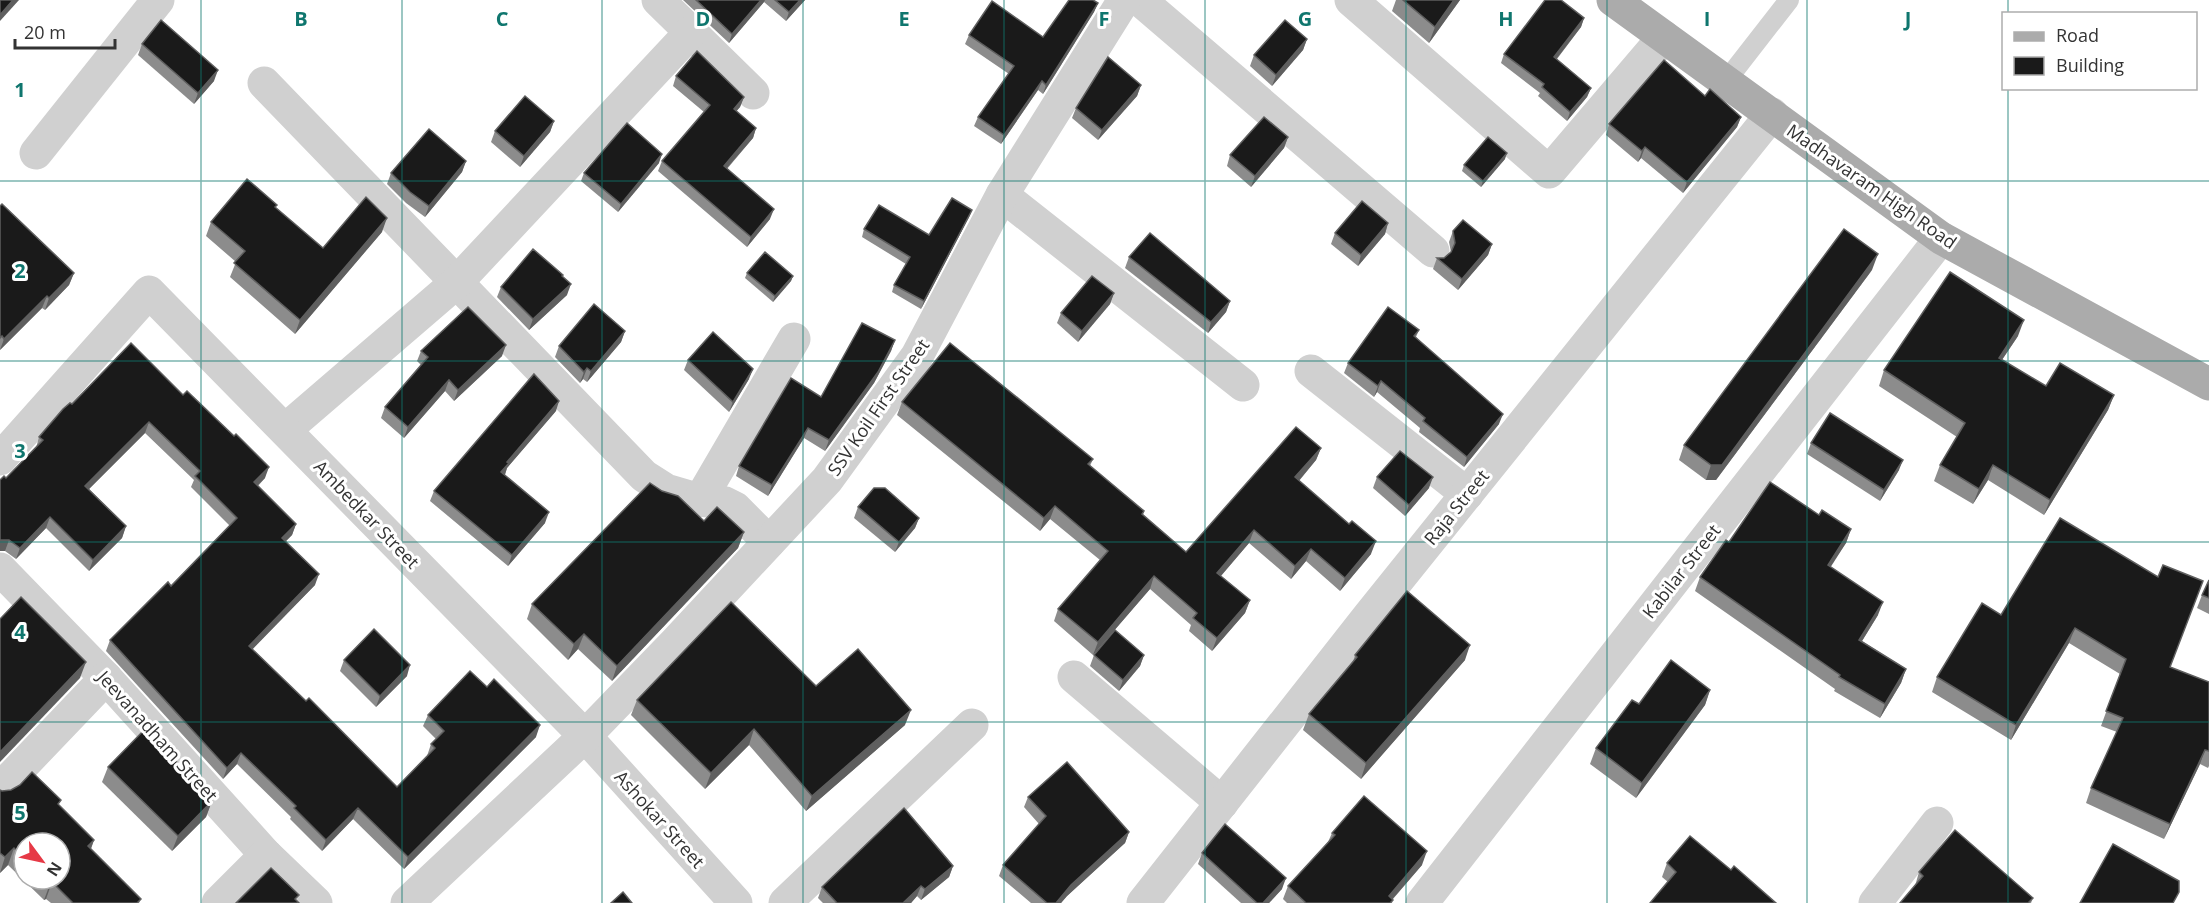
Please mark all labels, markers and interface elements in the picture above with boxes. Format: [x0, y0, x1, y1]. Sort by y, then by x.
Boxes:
text: B [294, 5, 308, 32]
text: C [496, 5, 509, 32]
text: D [696, 5, 710, 32]
text: E [898, 5, 910, 32]
text: F [1099, 5, 1109, 32]
text: G [1298, 5, 1312, 32]
text: H [1498, 5, 1514, 32]
text: I [1704, 5, 1710, 32]
text: J [1903, 5, 1911, 32]
scale bar [15, 12, 116, 50]
legend [2002, 12, 2197, 90]
text: 20 m [24, 20, 66, 44]
text: Road [2056, 23, 2099, 47]
text: Building [2056, 53, 2124, 77]
text: 1 [14, 76, 26, 103]
street label: Madhavaram High Road [1782, 118, 1962, 254]
text: 2 [14, 257, 26, 284]
street label: SSV Koil First Street [822, 334, 934, 480]
text: 3 [14, 437, 26, 464]
street label: Ambedkar Street [309, 455, 425, 573]
street label: Raja Street [1418, 464, 1494, 550]
street label: Kabilar Street [1637, 519, 1725, 623]
text: 4 [14, 618, 26, 645]
street label: Jeevanadham Street [91, 664, 223, 807]
street label: Ashokar Street [610, 765, 710, 873]
text: 5 [14, 799, 26, 826]
north arrow [12, 831, 72, 891]
text: N [42, 858, 67, 881]

